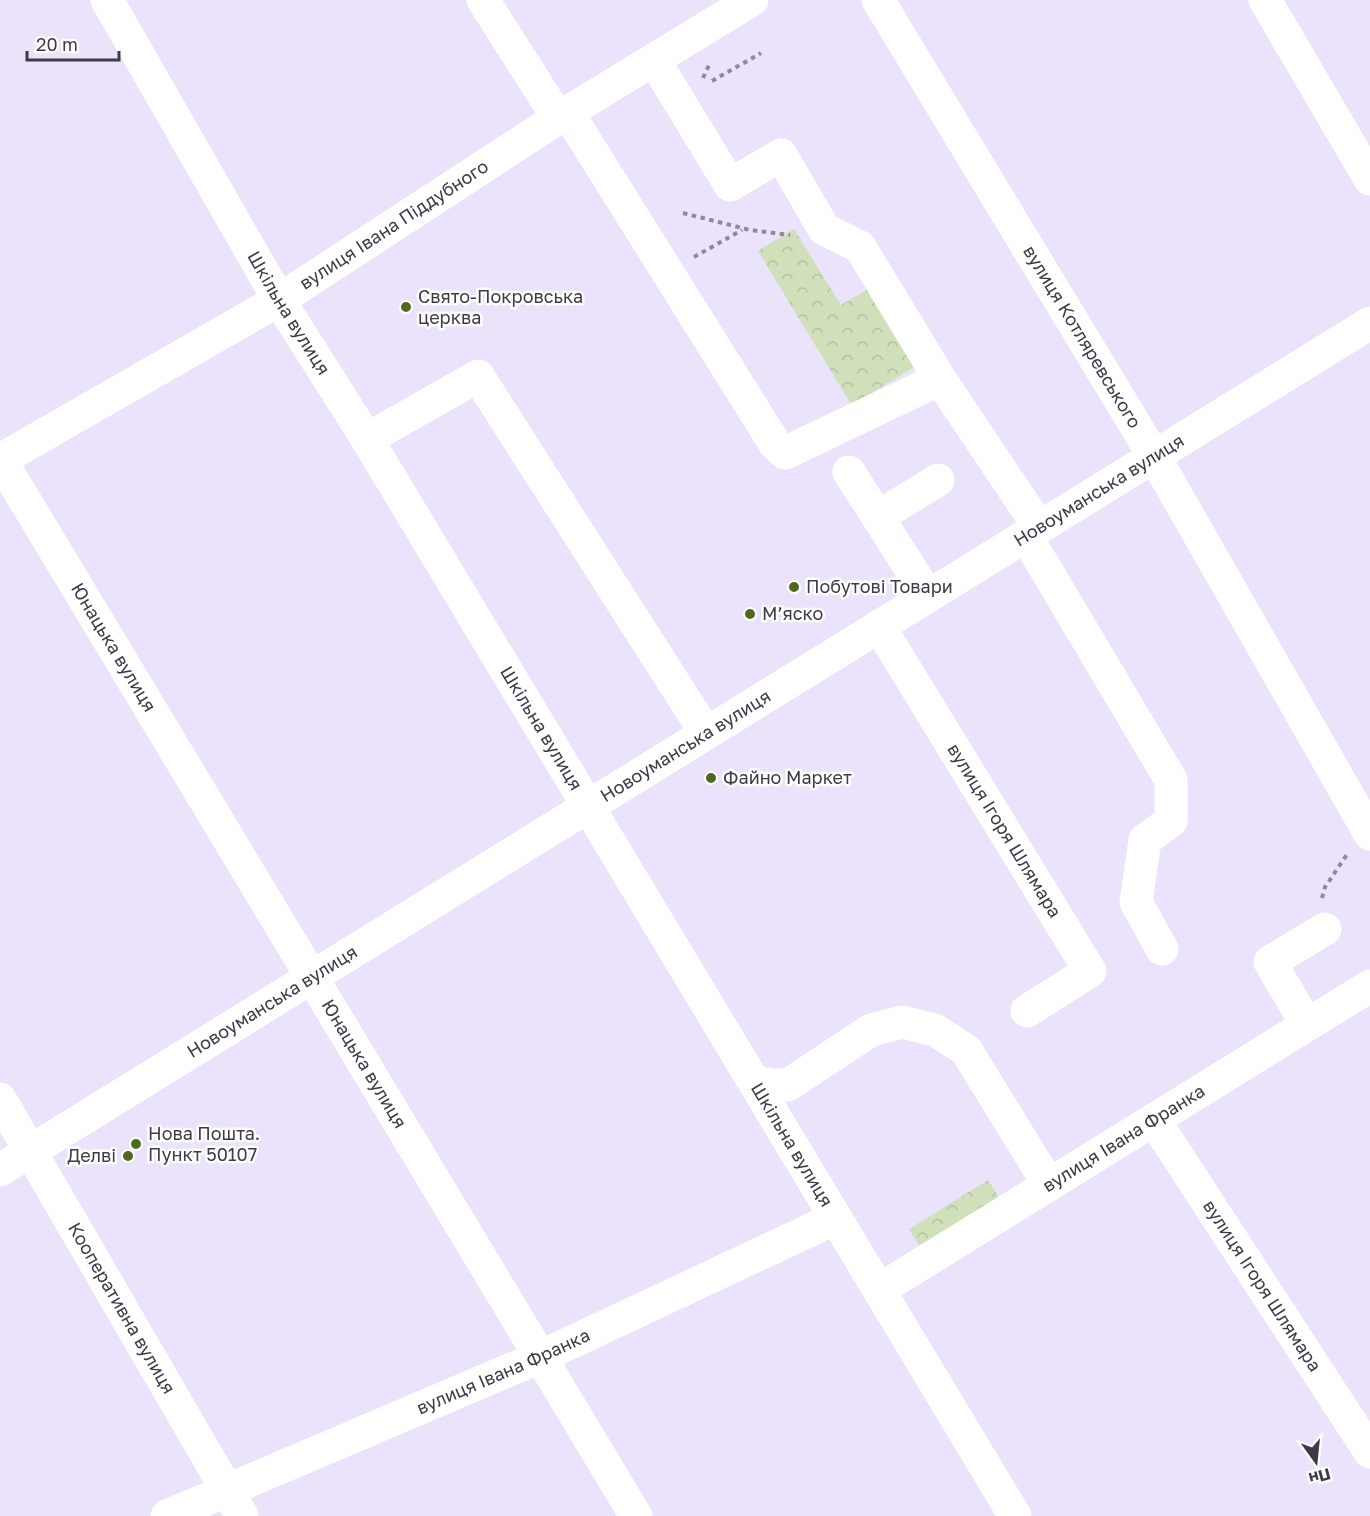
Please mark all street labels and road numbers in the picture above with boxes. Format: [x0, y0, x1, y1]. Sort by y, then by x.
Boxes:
street label: вулиця Івана Піддубного [295, 155, 492, 294]
street label: вулиця Котляревського [1019, 241, 1147, 432]
street label: Шкільна вулиця [243, 247, 336, 379]
street label: Новоуманська вулиця [1009, 429, 1188, 551]
street label: Юнацька вулиця [67, 579, 161, 715]
street label: Шкільна вулиця [496, 662, 588, 794]
street label: Новоуманська вулиця [596, 684, 774, 806]
street label: вулиця Ігоря Шлямара [943, 739, 1067, 921]
street label: Новоуманська вулиця [182, 940, 361, 1062]
street label: Юнацька вулиця [318, 995, 412, 1132]
street label: Шкільна вулиця [747, 1078, 838, 1210]
street label: вулиця Івана Франка [1038, 1079, 1209, 1196]
street label: вулиця Ігоря Шлямара [1199, 1195, 1327, 1375]
street label: Кооперативна вулиця [64, 1218, 181, 1397]
street label: вулиця Івана Франка [413, 1323, 593, 1418]

